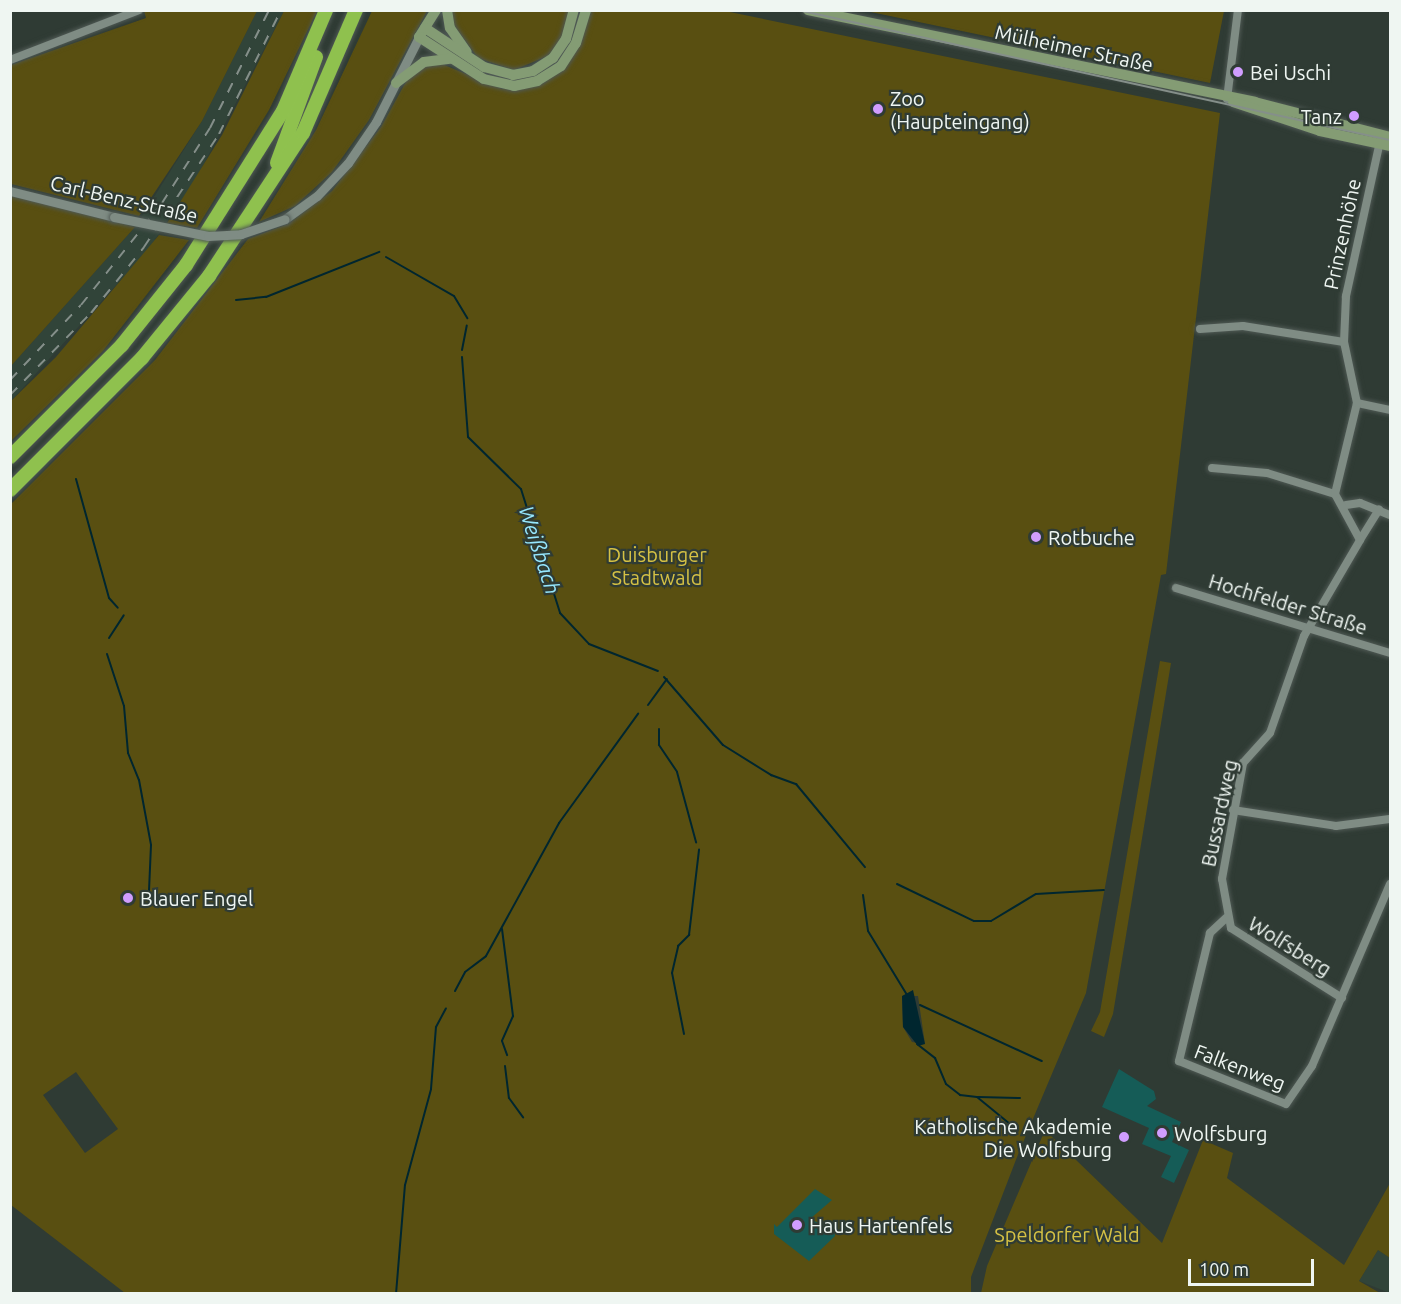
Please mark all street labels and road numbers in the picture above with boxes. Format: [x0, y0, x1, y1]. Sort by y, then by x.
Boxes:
street label: Mülheimer Straße [993, 20, 1155, 76]
street label: Carl-Benz-Straße [48, 170, 200, 228]
street label: Prinzenhöhe [1319, 176, 1365, 292]
street label: Hochfelder Straße [1206, 568, 1370, 640]
street label: Bussardweg [1196, 757, 1242, 869]
street label: Wolfsberg [1244, 911, 1336, 981]
street label: Falkenweg [1191, 1039, 1289, 1095]

